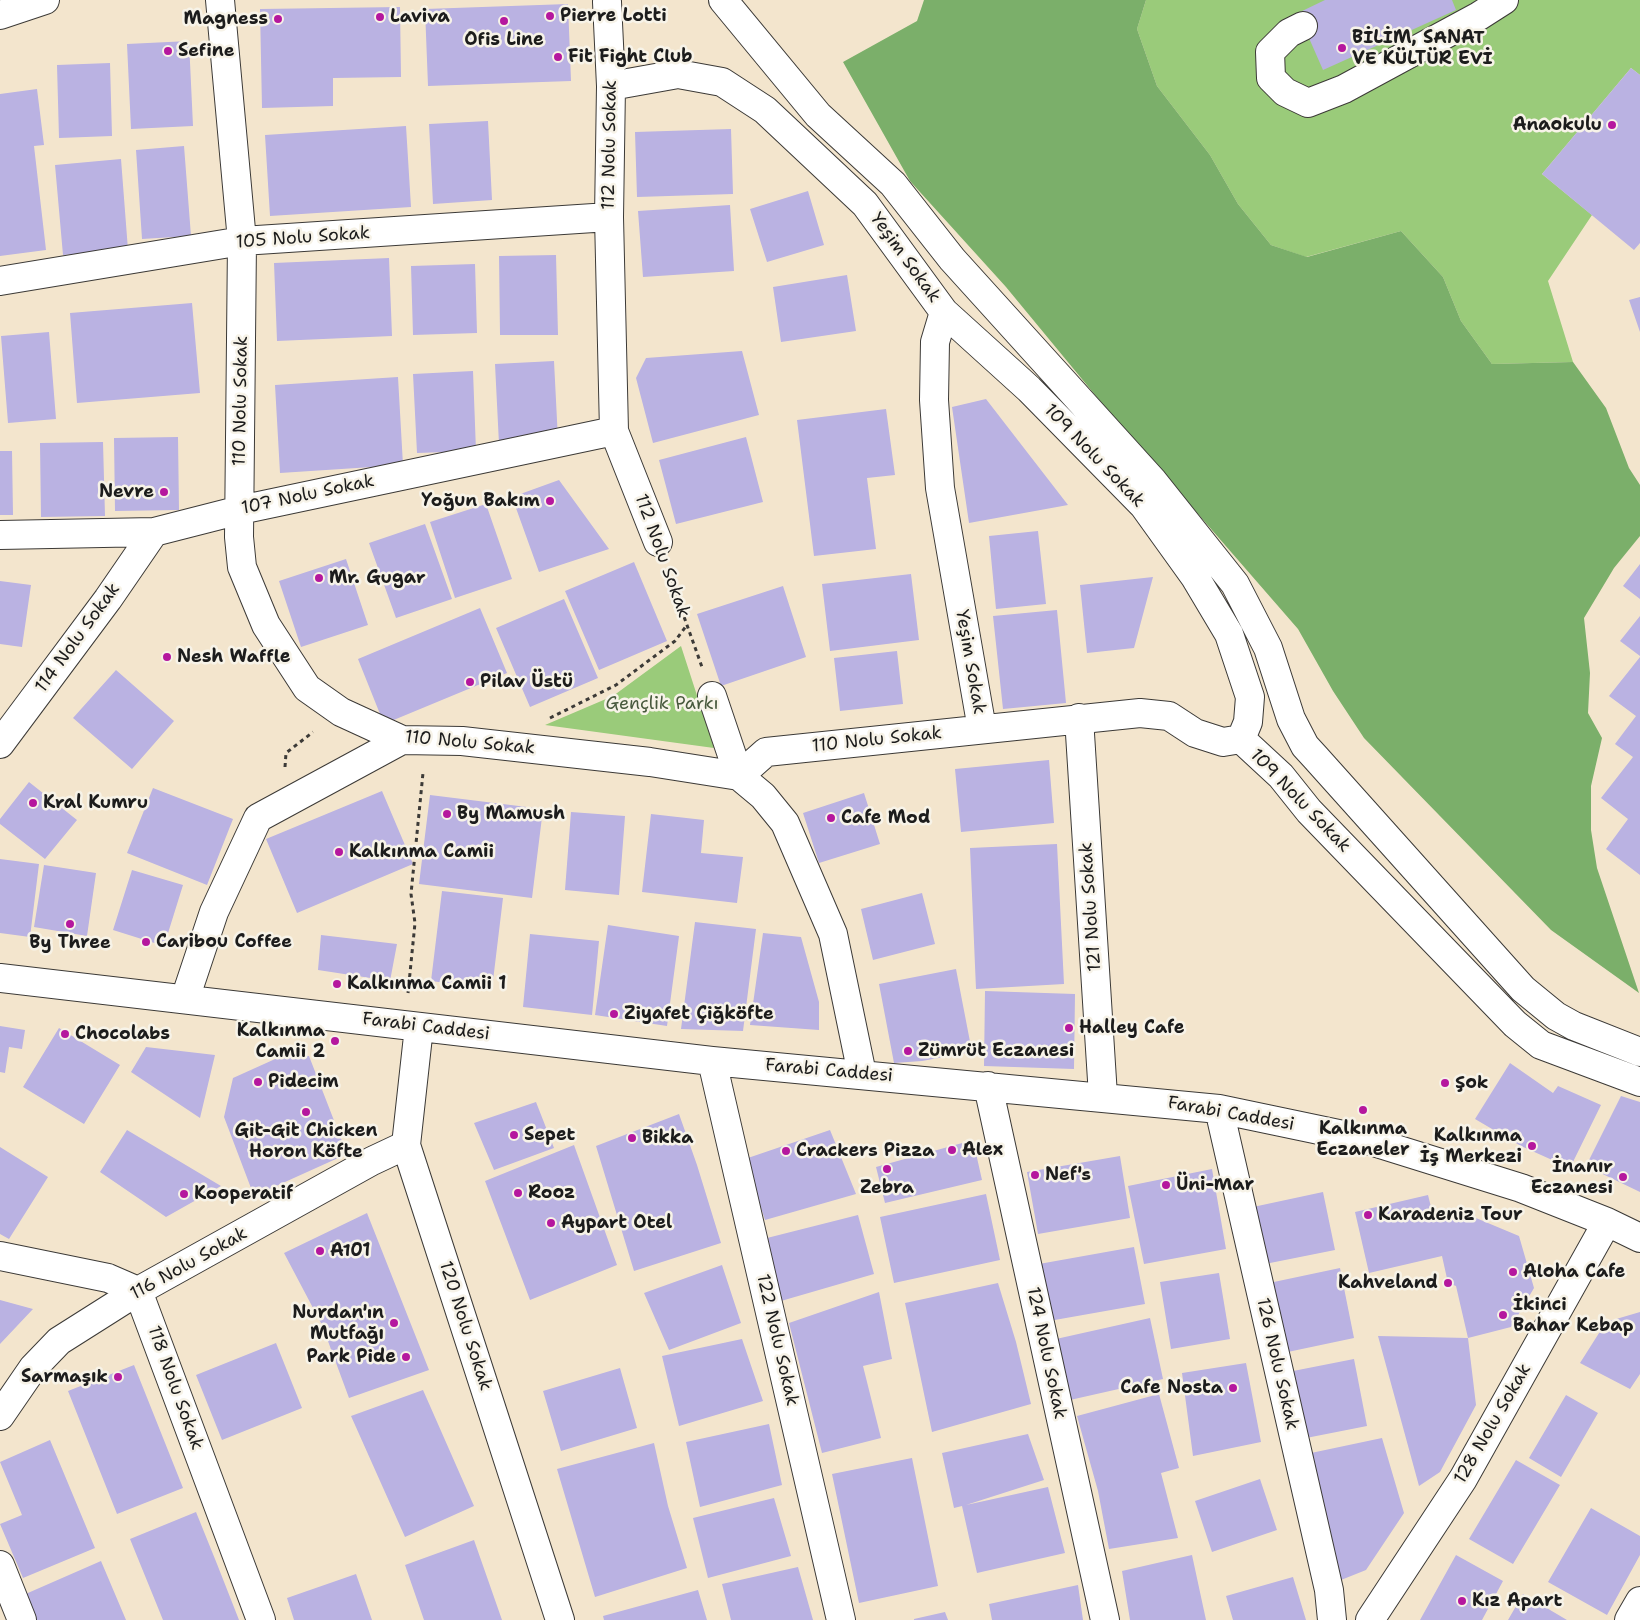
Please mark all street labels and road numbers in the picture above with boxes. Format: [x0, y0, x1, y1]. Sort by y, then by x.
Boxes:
street label: 112 Nolu Sokak [598, 80, 622, 210]
street label: Yeşim Sokak [865, 209, 945, 307]
street label: 105 Nolu Sokak [235, 223, 371, 253]
street label: 110 Nolu Sokak [229, 336, 253, 466]
street label: 109 Nolu Sokak [1039, 400, 1149, 512]
street label: 107 Nolu Sokak [240, 470, 376, 520]
street label: 112 Nolu Sokak [630, 491, 694, 621]
street label: 114 Nolu Sokak [31, 579, 125, 697]
street label: Yeşim Sokak [950, 608, 990, 716]
street label: 110 Nolu Sokak [811, 722, 943, 758]
street label: 110 Nolu Sokak [404, 727, 536, 759]
street label: 109 Nolu Sokak [1245, 745, 1355, 857]
street label: 121 Nolu Sokak [1076, 842, 1106, 972]
street label: Farabi Caddesi [361, 1008, 491, 1046]
street label: Farabi Caddesi [764, 1055, 894, 1087]
street label: Farabi Caddesi [1166, 1092, 1296, 1136]
street label: 116 Nolu Sokak [127, 1223, 251, 1305]
street label: 120 Nolu Sokak [434, 1258, 496, 1394]
street label: 122 Nolu Sokak [751, 1272, 803, 1408]
street label: 124 Nolu Sokak [1021, 1285, 1071, 1421]
street label: 126 Nolu Sokak [1251, 1296, 1303, 1432]
street label: 118 Nolu Sokak [143, 1323, 207, 1453]
street label: 128 Nolu Sokak [1450, 1360, 1536, 1488]

